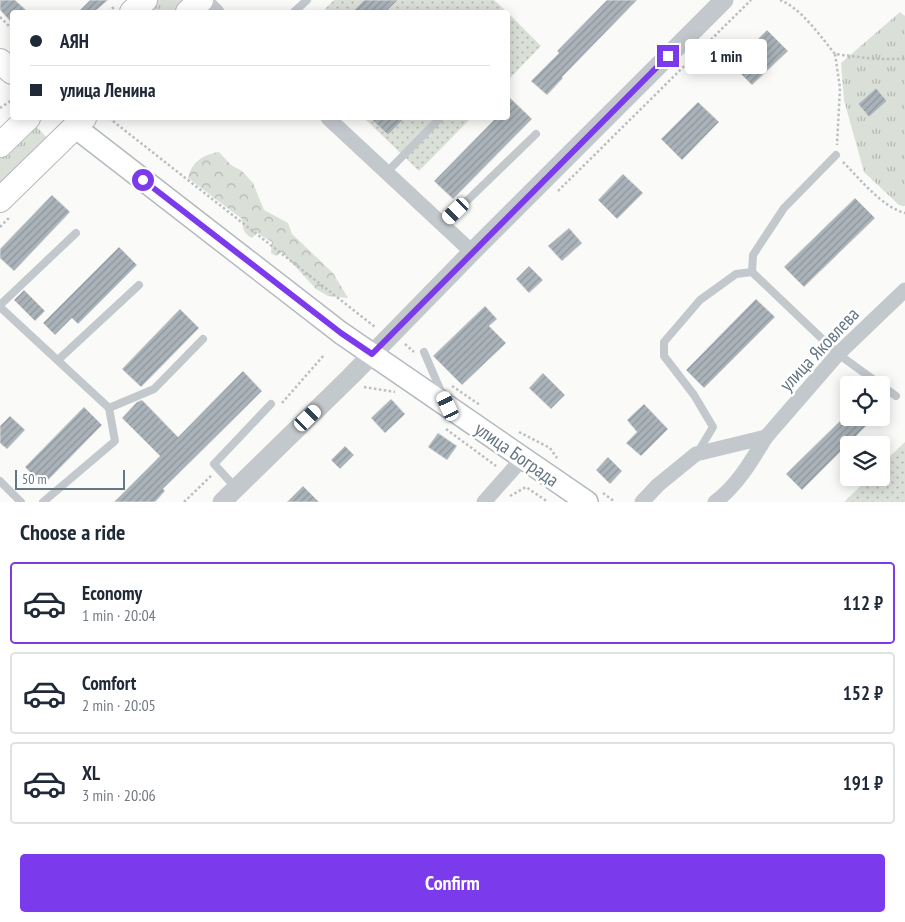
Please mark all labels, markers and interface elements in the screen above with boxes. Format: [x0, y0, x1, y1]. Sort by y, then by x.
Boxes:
text: АЯН [60, 29, 89, 53]
callout: 1 min [686, 38, 768, 74]
route end [657, 45, 679, 67]
text: 1 min [710, 46, 742, 66]
text: улица Ленина [60, 78, 156, 102]
route start [132, 169, 154, 191]
car [439, 195, 472, 227]
street label: улица Яковлева [774, 302, 864, 396]
map controls [840, 376, 890, 486]
button: locate [840, 376, 890, 426]
car [434, 389, 461, 423]
car [291, 402, 324, 434]
street label: улица Бограда [470, 416, 564, 492]
button: layers [840, 436, 890, 486]
scale bar [15, 467, 125, 490]
text: 50 m [22, 470, 47, 488]
text: Choose a ride [20, 518, 125, 546]
icon: car [22, 581, 67, 626]
text: Economy [82, 581, 142, 605]
text: 112 ₽ [843, 591, 883, 615]
text: 1 min · 20:04 [82, 605, 156, 625]
icon: car [22, 671, 67, 716]
text: Comfort [82, 671, 136, 695]
text: 152 ₽ [843, 681, 883, 705]
text: 2 min · 20:05 [82, 695, 156, 715]
icon: car [22, 761, 67, 806]
text: XL [82, 761, 100, 785]
text: 191 ₽ [843, 771, 883, 795]
text: 3 min · 20:06 [82, 785, 156, 805]
button: Confirm [20, 854, 885, 912]

